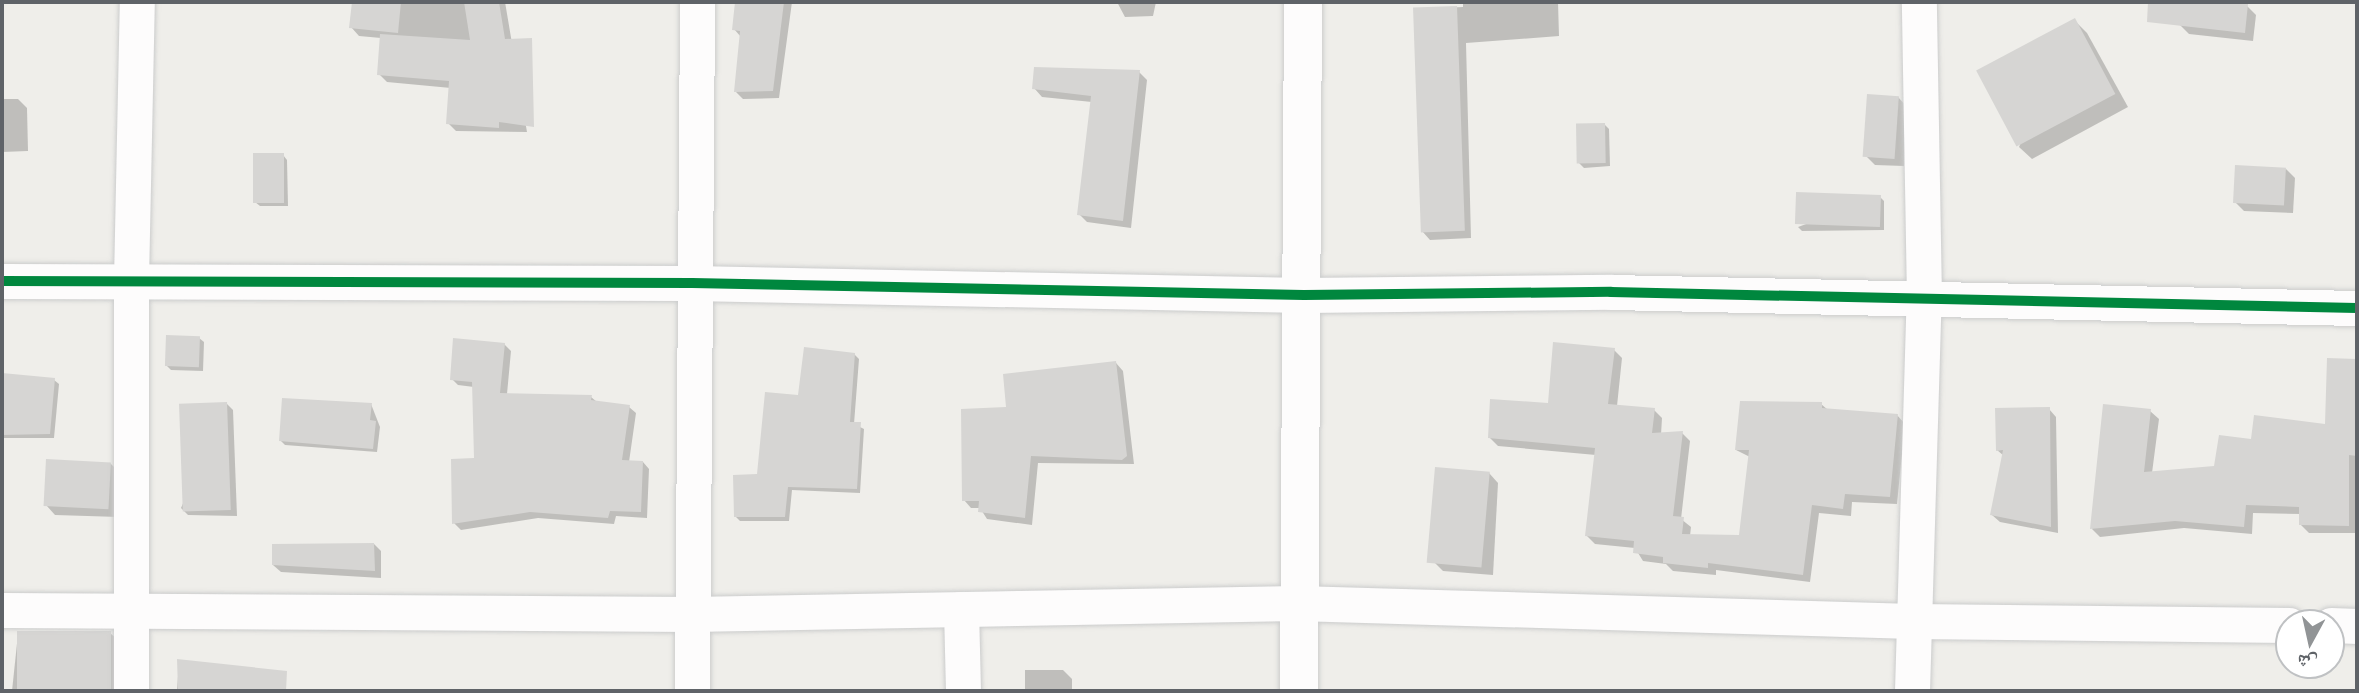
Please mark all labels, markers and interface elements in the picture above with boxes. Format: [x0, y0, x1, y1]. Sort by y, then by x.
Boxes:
north arrow [2275, 609, 2345, 679]
text: ش [2296, 649, 2319, 677]

